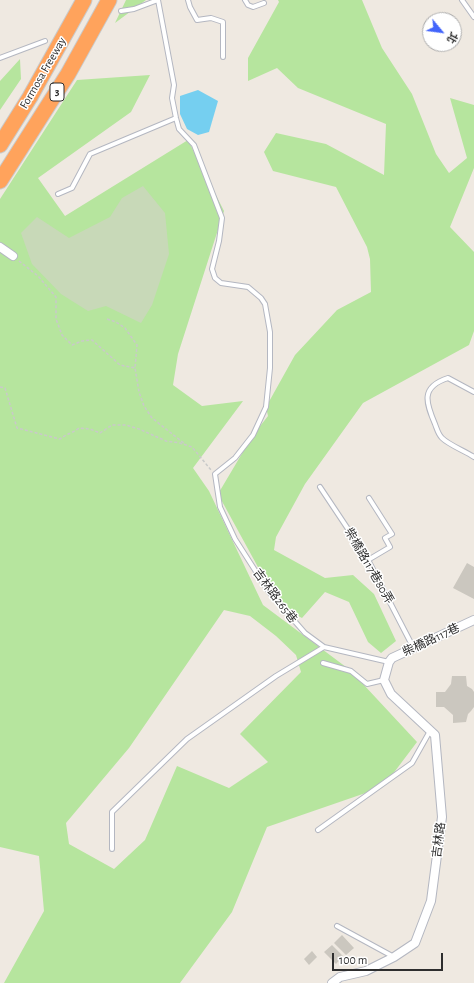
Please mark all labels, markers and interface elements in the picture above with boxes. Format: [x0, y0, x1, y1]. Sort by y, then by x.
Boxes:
north arrow [422, 12, 462, 52]
text: 北 [445, 30, 460, 45]
street label: Formosa Freeway [17, 35, 69, 111]
road number: 3 [50, 83, 64, 101]
street label: 柴橋路117巷80弄 [341, 525, 397, 607]
street label: 吉林路265巷 [250, 566, 300, 626]
street label: 柴橋路117巷 [400, 621, 462, 659]
street label: 吉林路 [430, 821, 448, 859]
scale bar [334, 945, 445, 971]
text: 100 m [339, 954, 367, 966]

